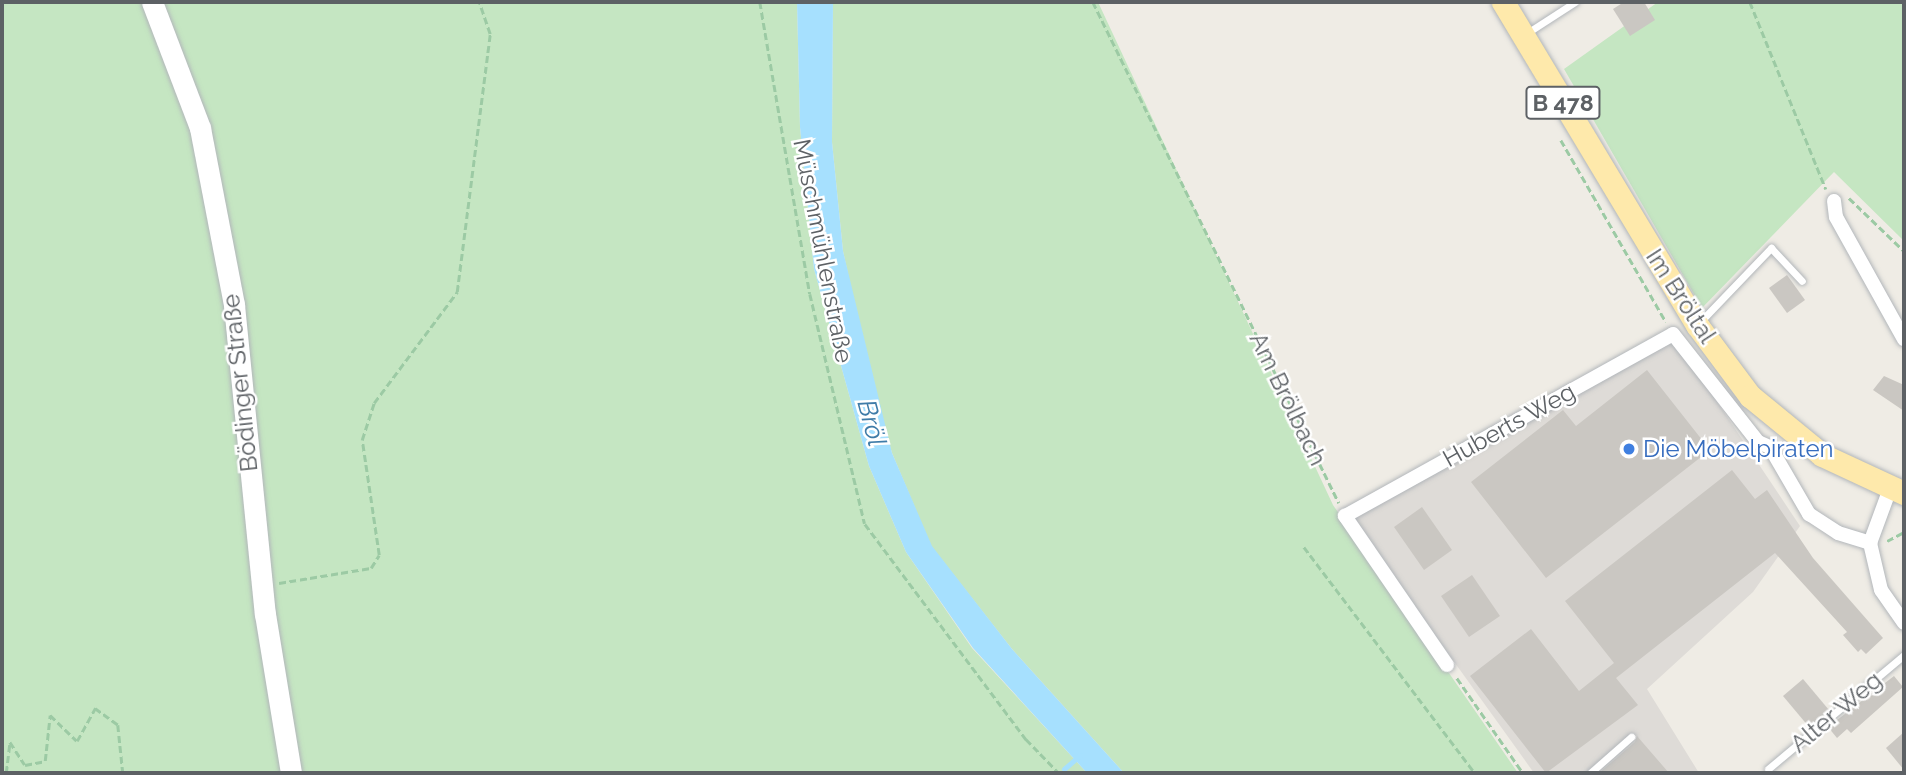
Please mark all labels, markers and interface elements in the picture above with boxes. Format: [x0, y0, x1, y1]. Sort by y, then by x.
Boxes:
road number: B 478 [1524, 83, 1602, 122]
street label: Müschmühlenstraße [787, 137, 859, 365]
street label: Im Bröltal [1640, 243, 1722, 349]
street label: Bödinger Straße [216, 292, 264, 474]
street label: Am Brölbach [1243, 328, 1333, 470]
street label: Huberts Weg [1438, 377, 1580, 473]
water label: Bröl [850, 396, 892, 450]
place label: Die Möbelpiraten [1643, 435, 1833, 463]
marker: Die Möbelpiraten [1621, 441, 1637, 457]
street label: Alter Weg [1784, 665, 1888, 759]

